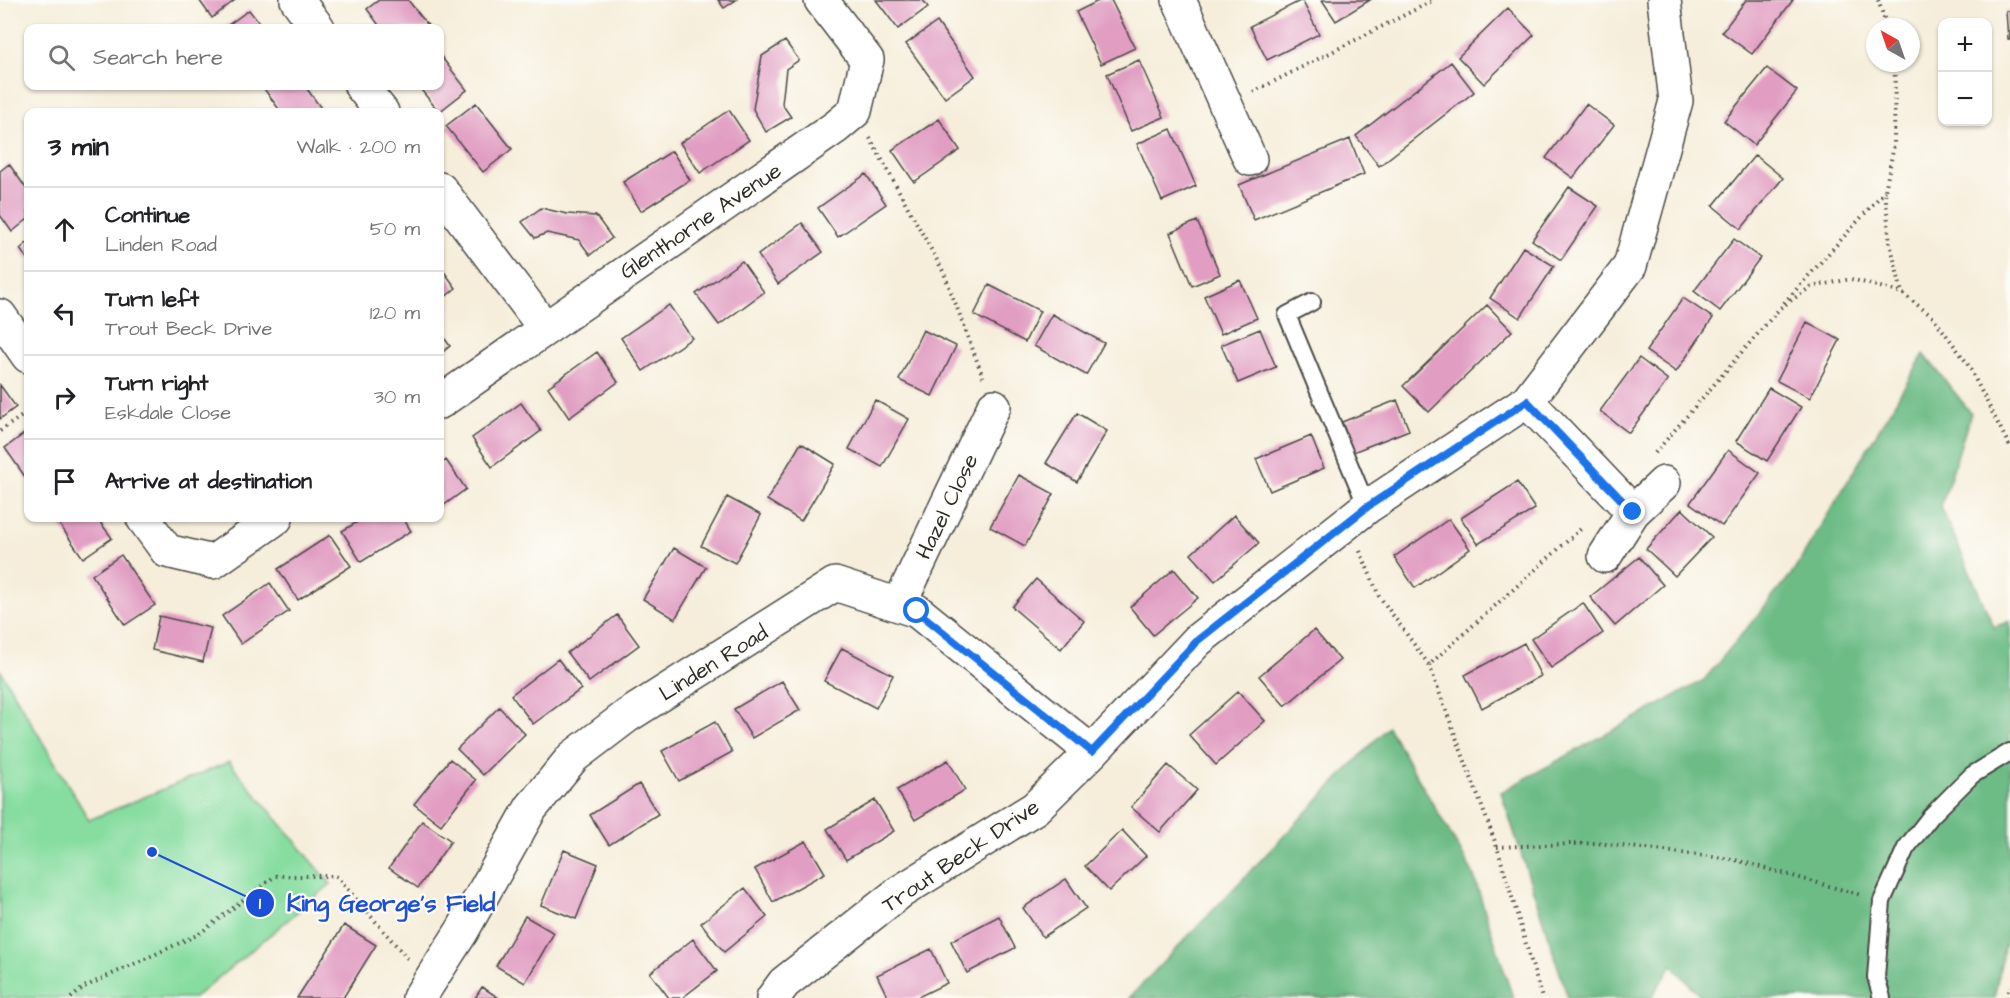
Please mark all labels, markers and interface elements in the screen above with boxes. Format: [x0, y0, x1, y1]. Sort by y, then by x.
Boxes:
north arrow [1866, 18, 1920, 72]
map controls [1938, 18, 1992, 126]
button: + [1938, 18, 1992, 72]
search box [24, 24, 444, 90]
icon: search [45, 41, 78, 74]
text: Search here [93, 42, 223, 73]
button: − [1938, 72, 1992, 126]
text: 3 min [48, 129, 109, 165]
text: Walk · 200 m [297, 133, 420, 161]
street label: Glenthorne Avenue [614, 155, 788, 287]
text: Continue [105, 200, 190, 231]
icon: ahead [48, 213, 81, 246]
text: 50 m [370, 215, 420, 243]
text: Linden Road [105, 231, 217, 259]
text: Turn left [105, 284, 199, 315]
icon: left [48, 297, 81, 330]
text: 120 m [370, 299, 420, 327]
text: Trout Beck Drive [105, 315, 272, 343]
text: Turn right [105, 368, 208, 399]
icon: right [48, 381, 81, 414]
text: 30 m [374, 383, 420, 411]
text: Eskdale Close [105, 399, 231, 427]
street label: Hazel Close [908, 449, 986, 565]
icon: arrive [48, 465, 81, 498]
text: Arrive at destination [105, 466, 312, 497]
route end [1619, 498, 1645, 524]
route start [903, 597, 929, 623]
street label: Linden Road [653, 618, 774, 709]
street label: Trout Beck Drive [876, 792, 1046, 921]
callout: King George's Field [245, 882, 508, 924]
text: King George's Field [287, 887, 496, 922]
text: 1 [259, 891, 262, 916]

